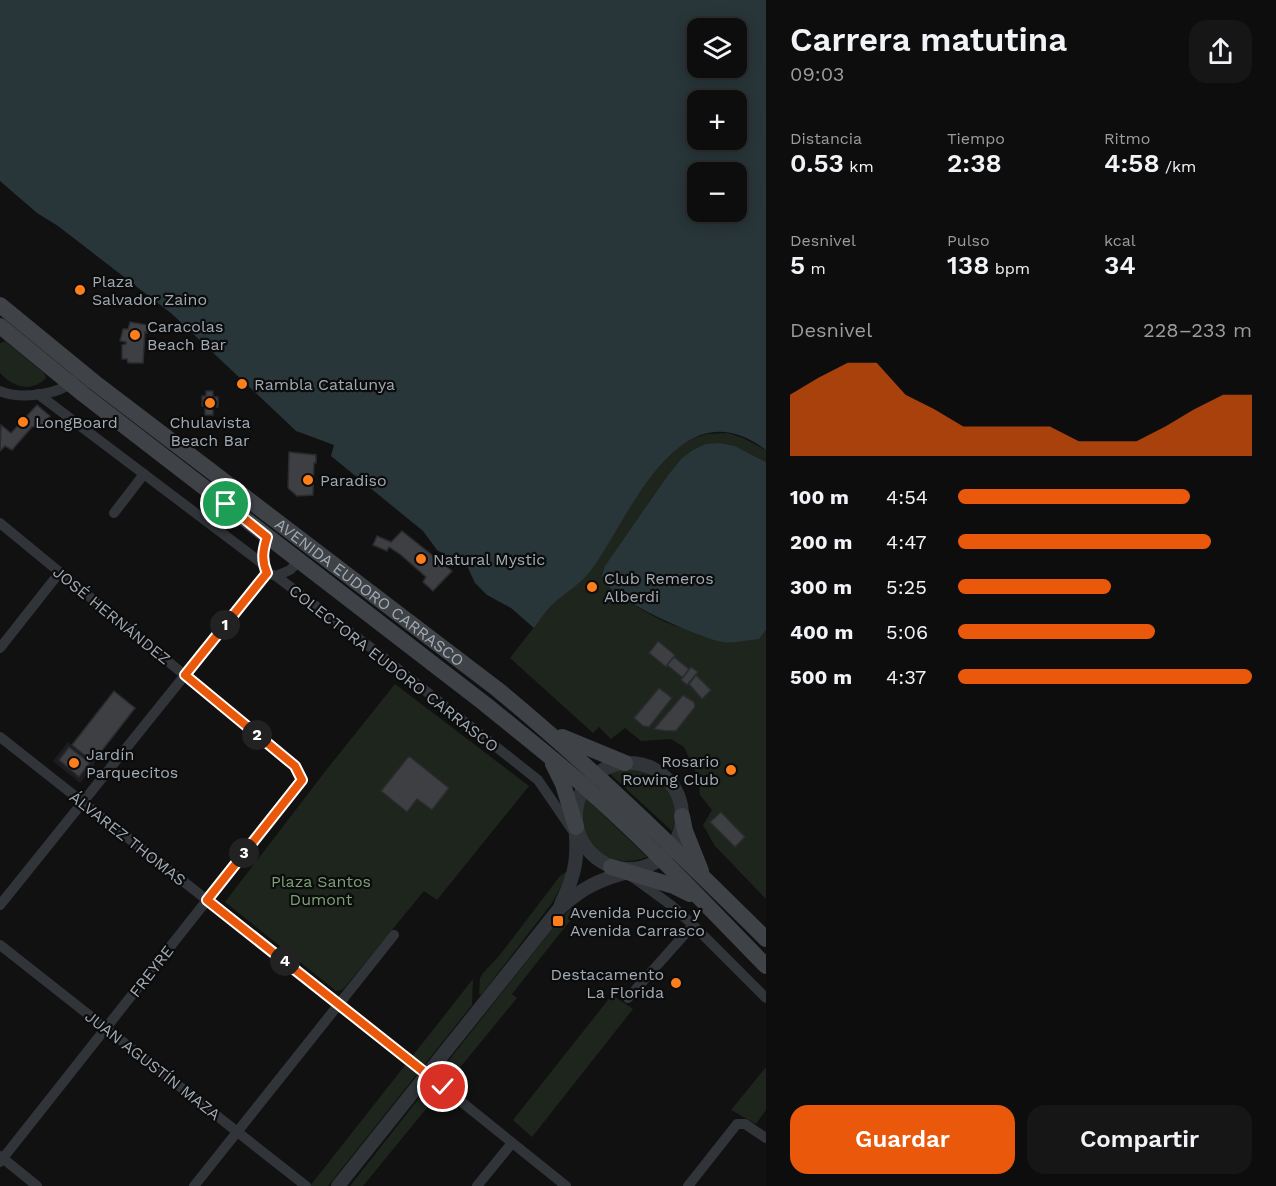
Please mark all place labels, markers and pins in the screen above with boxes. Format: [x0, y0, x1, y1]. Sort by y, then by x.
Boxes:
place label: Plaza Salvador Zaino [92, 272, 207, 309]
marker: Plaza Salvador Zaino [73, 283, 87, 297]
place label: Caracolas Beach Bar [147, 317, 227, 354]
marker: Caracolas Beach Bar [128, 328, 142, 342]
place label: Rambla Catalunya [254, 375, 395, 394]
marker: Rambla Catalunya [235, 377, 249, 391]
marker: Chulavista Beach Bar [203, 396, 217, 410]
place label: LongBoard [35, 413, 118, 432]
place label: Chulavista Beach Bar [169, 413, 251, 450]
marker: LongBoard [16, 415, 30, 429]
place label: Paradiso [320, 471, 387, 490]
marker: Paradiso [301, 473, 315, 487]
pin [200, 478, 251, 529]
place label: Natural Mystic [433, 550, 545, 569]
marker: Natural Mystic [414, 552, 428, 566]
place label: Club Remeros Alberdi [604, 569, 714, 606]
marker: Club Remeros Alberdi [585, 580, 599, 594]
pin: 1 [210, 610, 240, 640]
pin: 2 [242, 720, 272, 750]
place label: Jardín Parquecitos [86, 745, 178, 782]
place label: Rosario Rowing Club [622, 752, 719, 789]
marker: Jardín Parquecitos [67, 756, 81, 770]
marker: Rosario Rowing Club [724, 763, 738, 777]
pin: 3 [229, 838, 259, 868]
place label: Avenida Puccio y Avenida Carrasco [570, 903, 705, 940]
marker: Avenida Puccio y Avenida Carrasco [551, 914, 565, 928]
pin: 4 [270, 946, 300, 976]
place label: Destacamento La Florida [550, 965, 664, 1002]
marker: Destacamento La Florida [669, 976, 683, 990]
pin [417, 1061, 468, 1112]

